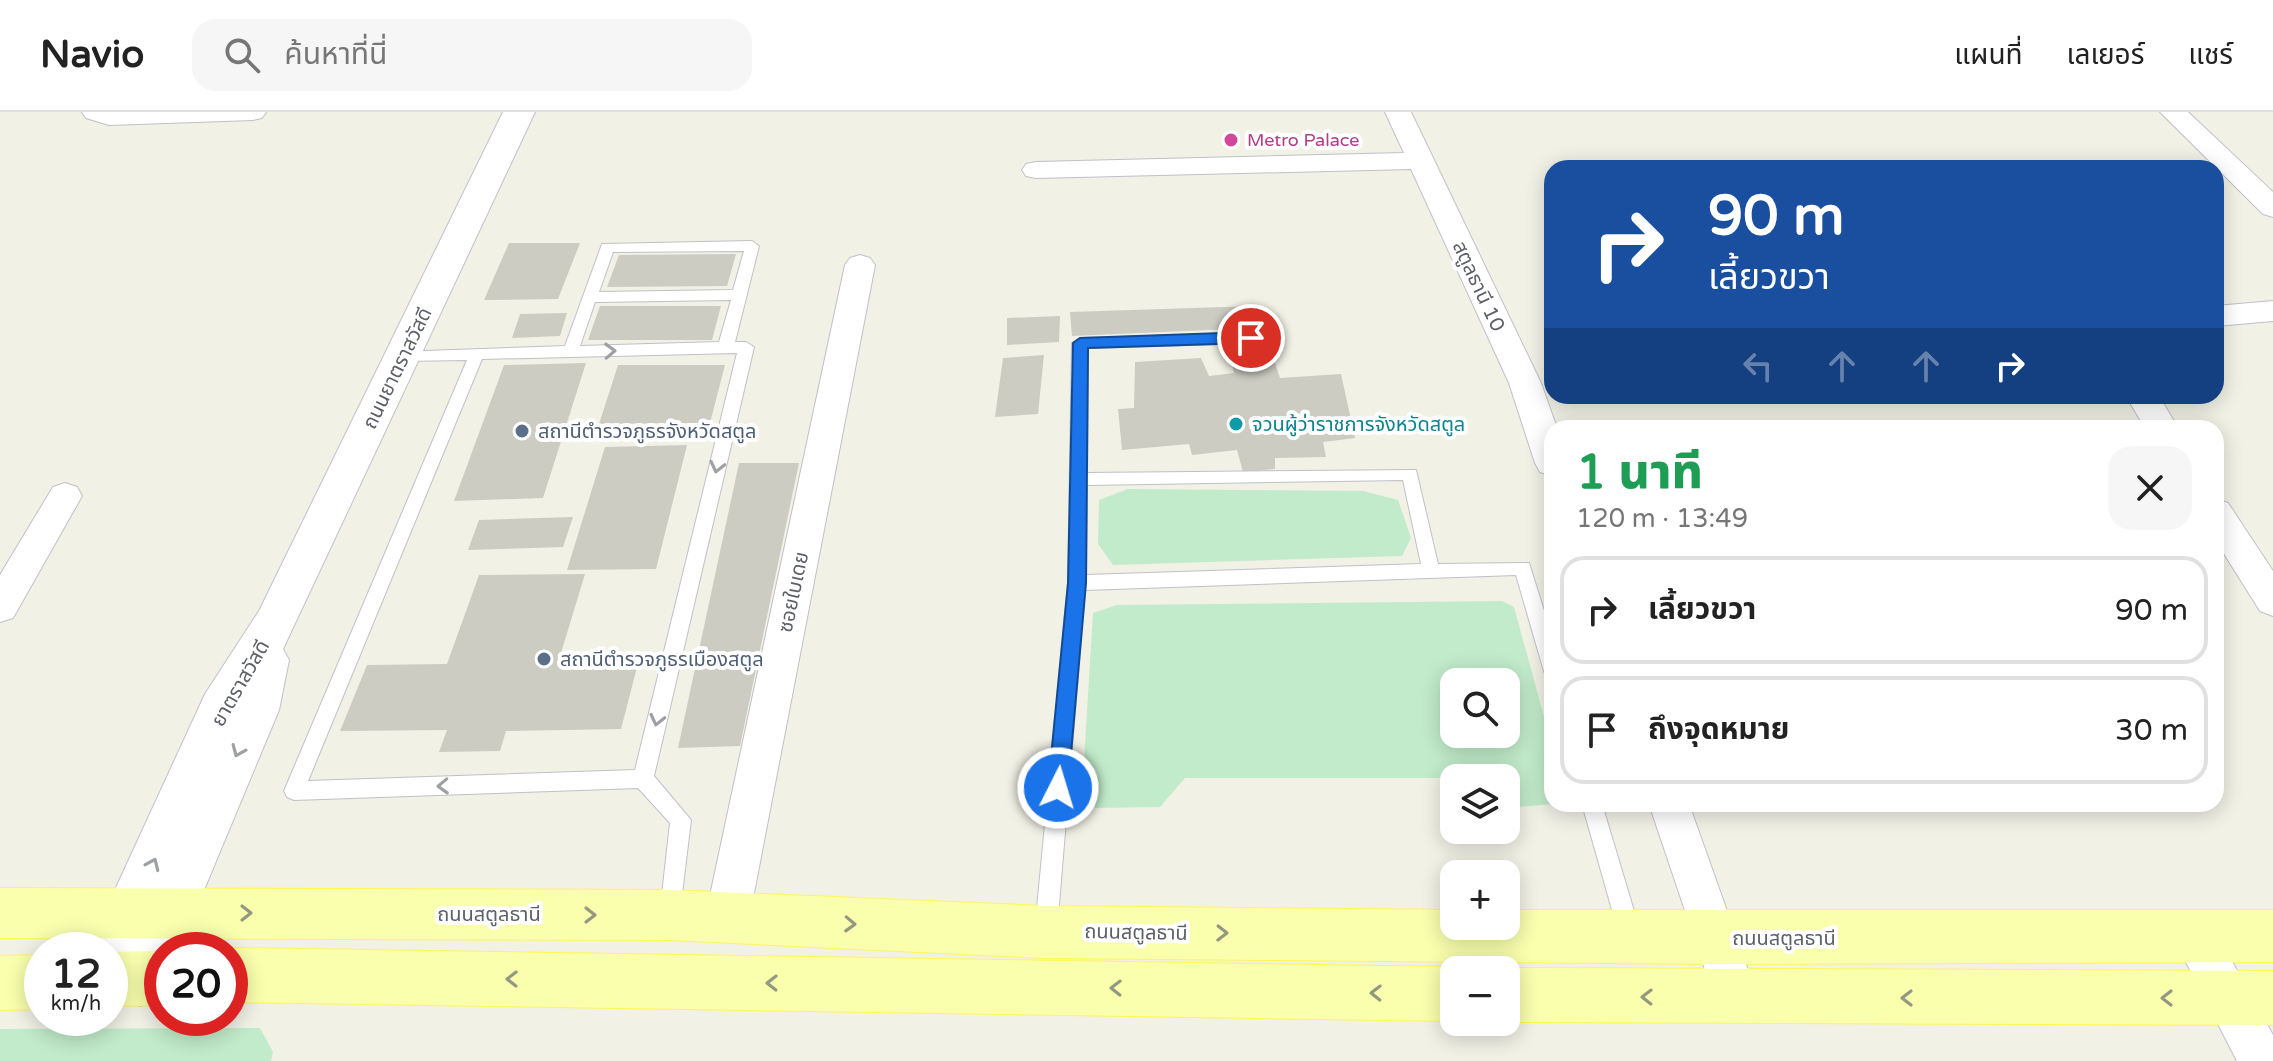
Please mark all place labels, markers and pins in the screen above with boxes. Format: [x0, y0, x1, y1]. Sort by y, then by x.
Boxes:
place label: Metro Palace [1247, 129, 1360, 151]
marker: Metro Palace [1222, 131, 1240, 149]
pin [1217, 304, 1285, 372]
place label: จวนผู้ว่าราชการจังหวัดสตูล [1252, 413, 1465, 437]
marker: จวนผู้ว่าราชการจังหวัดสตูล [1227, 415, 1245, 433]
place label: สถานีตำรวจภูธรจังหวัดสตูล [538, 420, 757, 444]
marker: สถานีตำรวจภูธรจังหวัดสตูล [513, 422, 531, 440]
place label: สถานีตำรวจภูธรเมืองสตูล [560, 648, 764, 672]
marker: สถานีตำรวจภูธรเมืองสตูล [535, 650, 553, 668]

